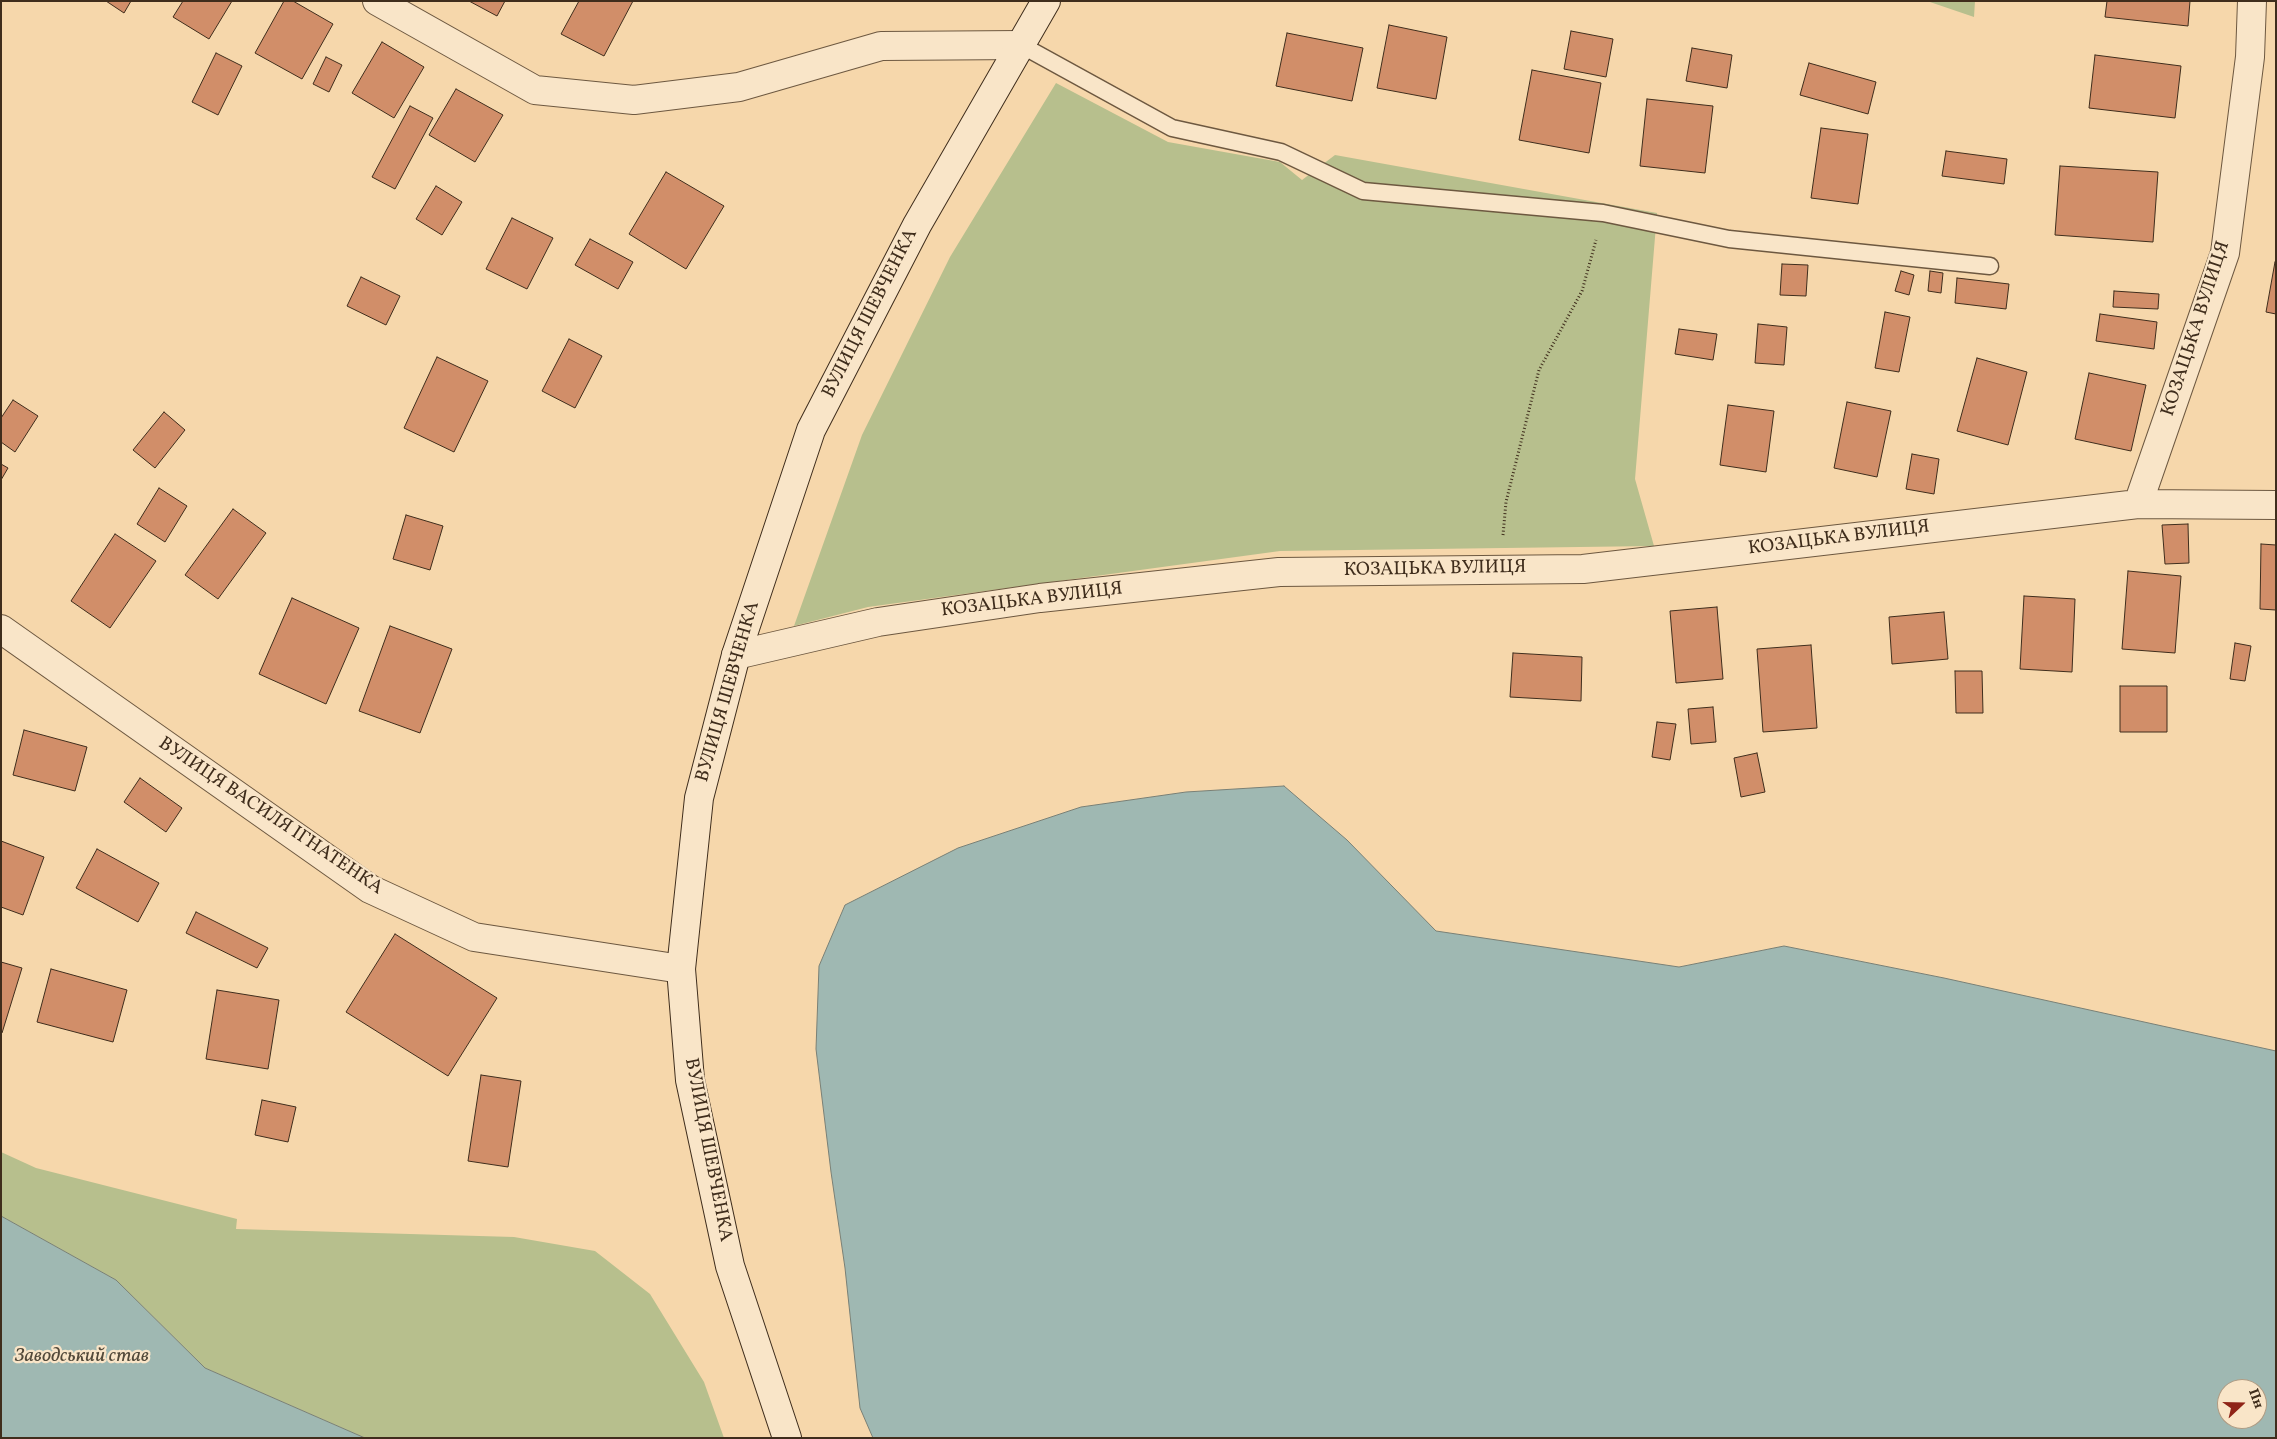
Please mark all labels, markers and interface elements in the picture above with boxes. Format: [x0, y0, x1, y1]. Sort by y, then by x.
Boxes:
street label: ВУЛИЦЯ ШЕВЧЕНКА [818, 226, 924, 402]
street label: КОЗАЦЬКА ВУЛИЦЯ [2158, 239, 2236, 419]
street label: КОЗАЦЬКА ВУЛИЦЯ [1747, 517, 1931, 561]
street label: КОЗАЦЬКА ВУЛИЦЯ [1344, 557, 1526, 583]
street label: КОЗАЦЬКА ВУЛИЦЯ [940, 579, 1124, 623]
street label: ВУЛИЦЯ ШЕВЧЕНКА [692, 599, 766, 785]
street label: ВУЛИЦЯ ВАСИЛЯ ІГНАТЕНКА [153, 733, 387, 901]
street label: ВУЛИЦЯ ШЕВЧЕНКА [678, 1056, 736, 1244]
water label: Заводський став [15, 1345, 149, 1369]
north arrow [2217, 1379, 2267, 1429]
text: Пн [2243, 1386, 2268, 1411]

